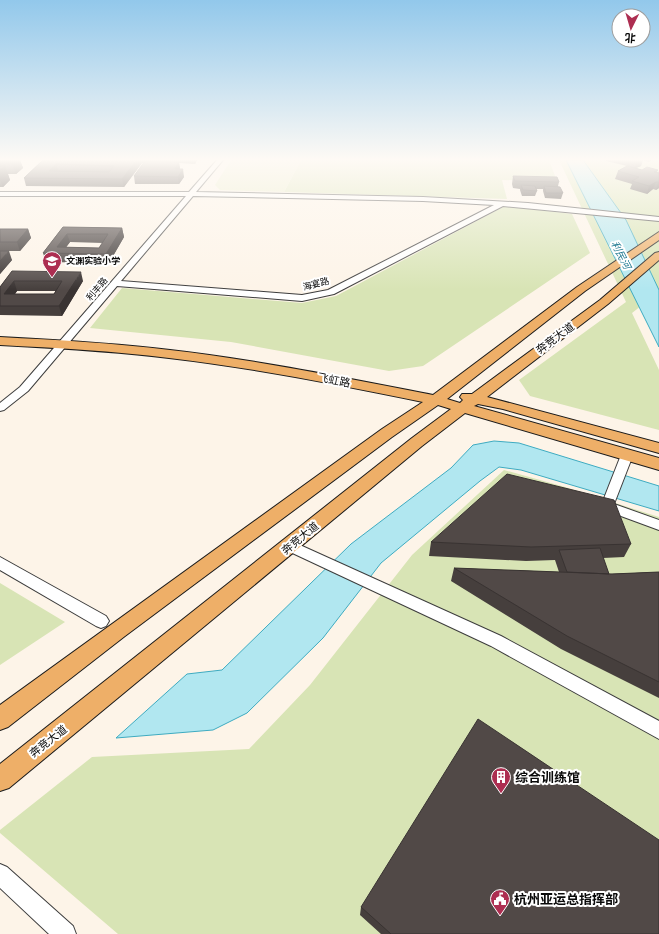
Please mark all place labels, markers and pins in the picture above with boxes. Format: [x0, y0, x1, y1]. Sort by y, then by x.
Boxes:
school or university icon: 文渊实验小学 [41, 250, 63, 278]
place label: 文渊实验小学 [66, 256, 120, 266]
building icon: 综合训练馆 [490, 766, 512, 794]
place label: 综合训练馆 [515, 770, 580, 785]
public building icon: 杭州亚运总指挥部 [489, 888, 511, 916]
place label: 杭州亚运总指挥部 [514, 892, 618, 907]

